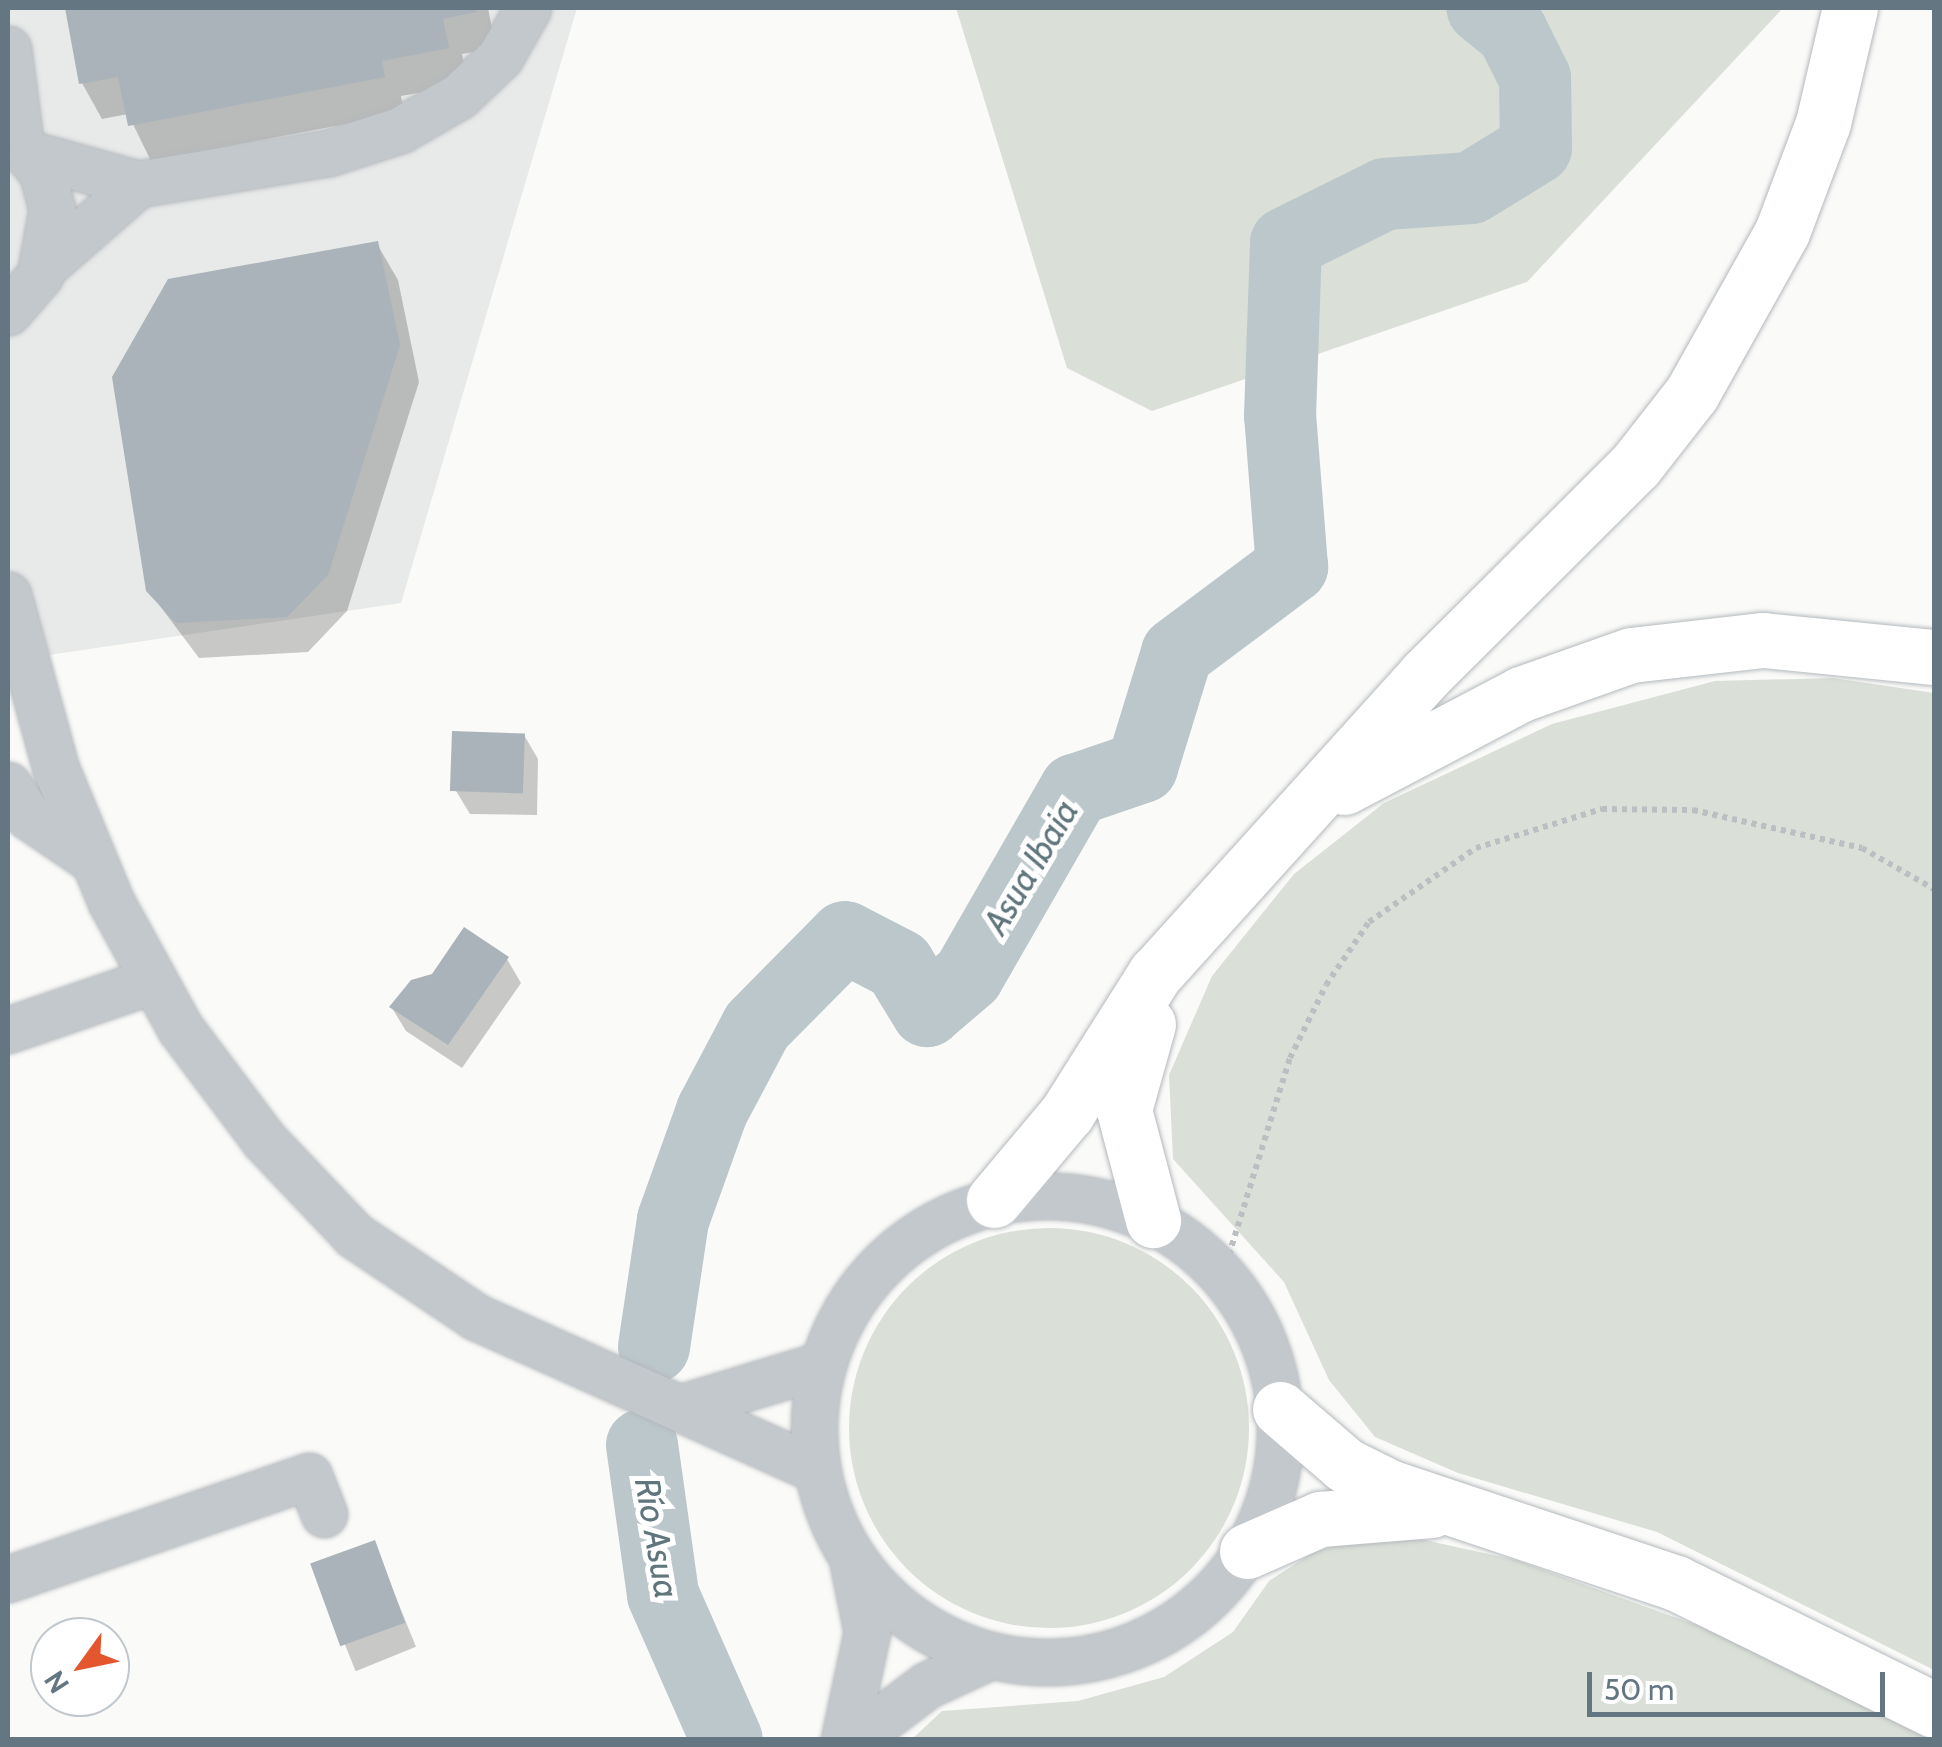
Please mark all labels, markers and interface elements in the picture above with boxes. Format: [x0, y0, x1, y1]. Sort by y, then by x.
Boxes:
water label: Asua Ibaia [975, 792, 1087, 942]
water label: Río Asua [626, 1474, 688, 1602]
north arrow [30, 1617, 130, 1717]
scale bar [1592, 1652, 1890, 1714]
text: N [37, 1665, 76, 1700]
text: 50 m [1604, 1671, 1674, 1708]

